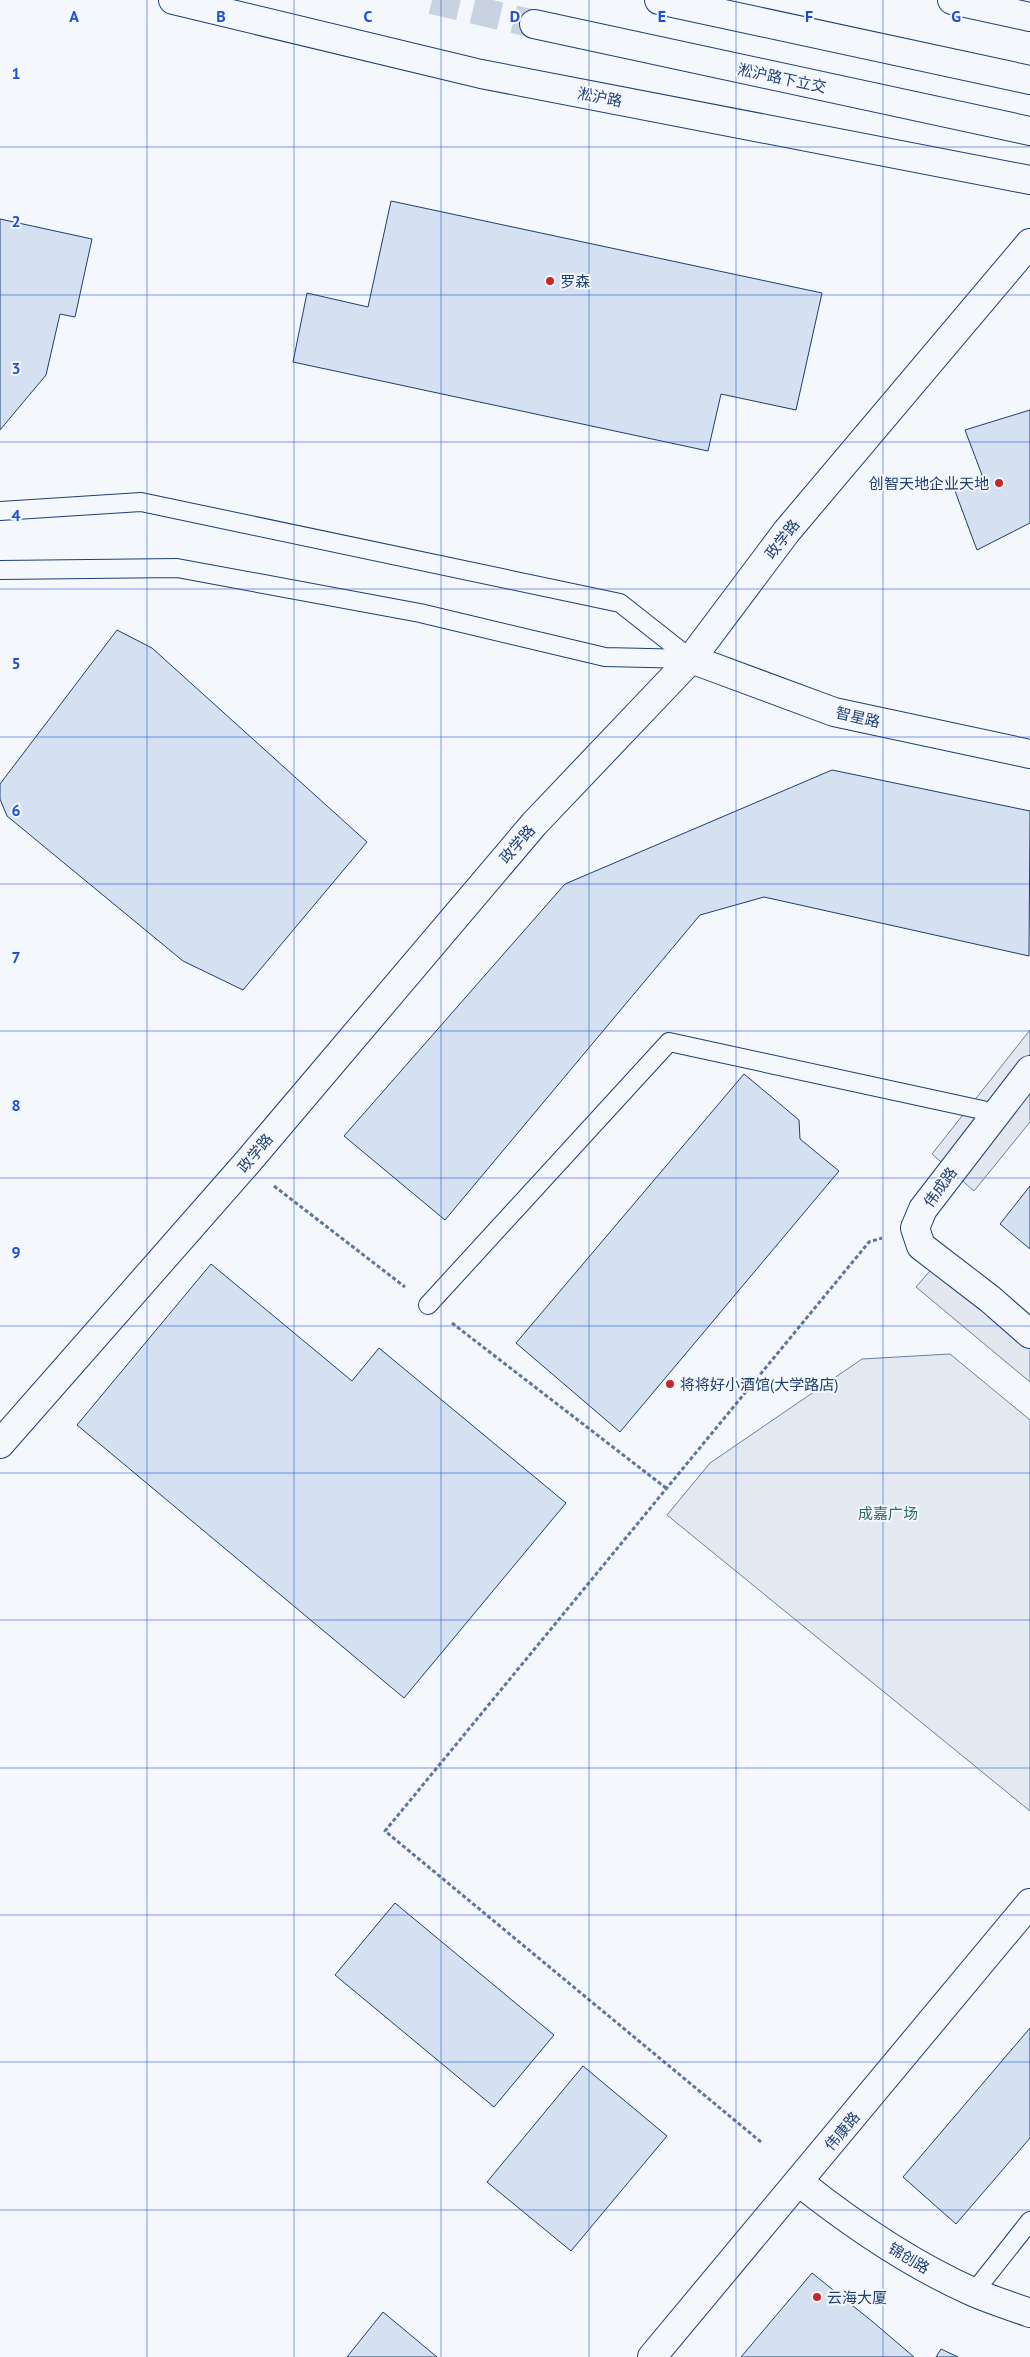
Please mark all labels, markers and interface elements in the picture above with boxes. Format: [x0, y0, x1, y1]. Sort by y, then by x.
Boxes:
text: A [69, 6, 79, 26]
text: B [216, 6, 226, 26]
text: C [364, 6, 373, 26]
text: D [510, 6, 520, 26]
text: E [658, 6, 666, 26]
text: F [805, 6, 813, 26]
text: G [951, 6, 961, 26]
street label: 淞沪路下立交 [736, 59, 828, 97]
text: 1 [11, 63, 21, 83]
street label: 淞沪路 [576, 83, 624, 111]
text: 2 [11, 211, 21, 231]
place label: 罗森 [560, 272, 590, 291]
marker: 罗森 [544, 275, 556, 287]
text: 3 [11, 358, 21, 378]
place label: 创智天地企业天地 [869, 474, 989, 493]
marker: 创智天地企业天地 [993, 477, 1005, 489]
text: 4 [11, 505, 21, 525]
street label: 政学路 [761, 515, 803, 563]
text: 5 [11, 653, 21, 673]
street label: 智星路 [834, 703, 882, 731]
text: 6 [11, 800, 21, 820]
street label: 政学路 [495, 821, 539, 867]
text: 7 [11, 947, 21, 967]
text: 8 [11, 1095, 21, 1115]
street label: 政学路 [233, 1130, 277, 1176]
street label: 伟成路 [919, 1163, 961, 1211]
text: 9 [11, 1242, 21, 1262]
place label: 将将好小酒馆(大学路店) [680, 1375, 838, 1394]
marker: 将将好小酒馆(大学路店) [664, 1378, 676, 1390]
park label: 成嘉广场 [858, 1504, 918, 1523]
street label: 伟康路 [820, 2108, 864, 2154]
street label: 锦创路 [885, 2238, 933, 2278]
place label: 云海大厦 [827, 2288, 887, 2307]
marker: 云海大厦 [811, 2291, 823, 2303]

